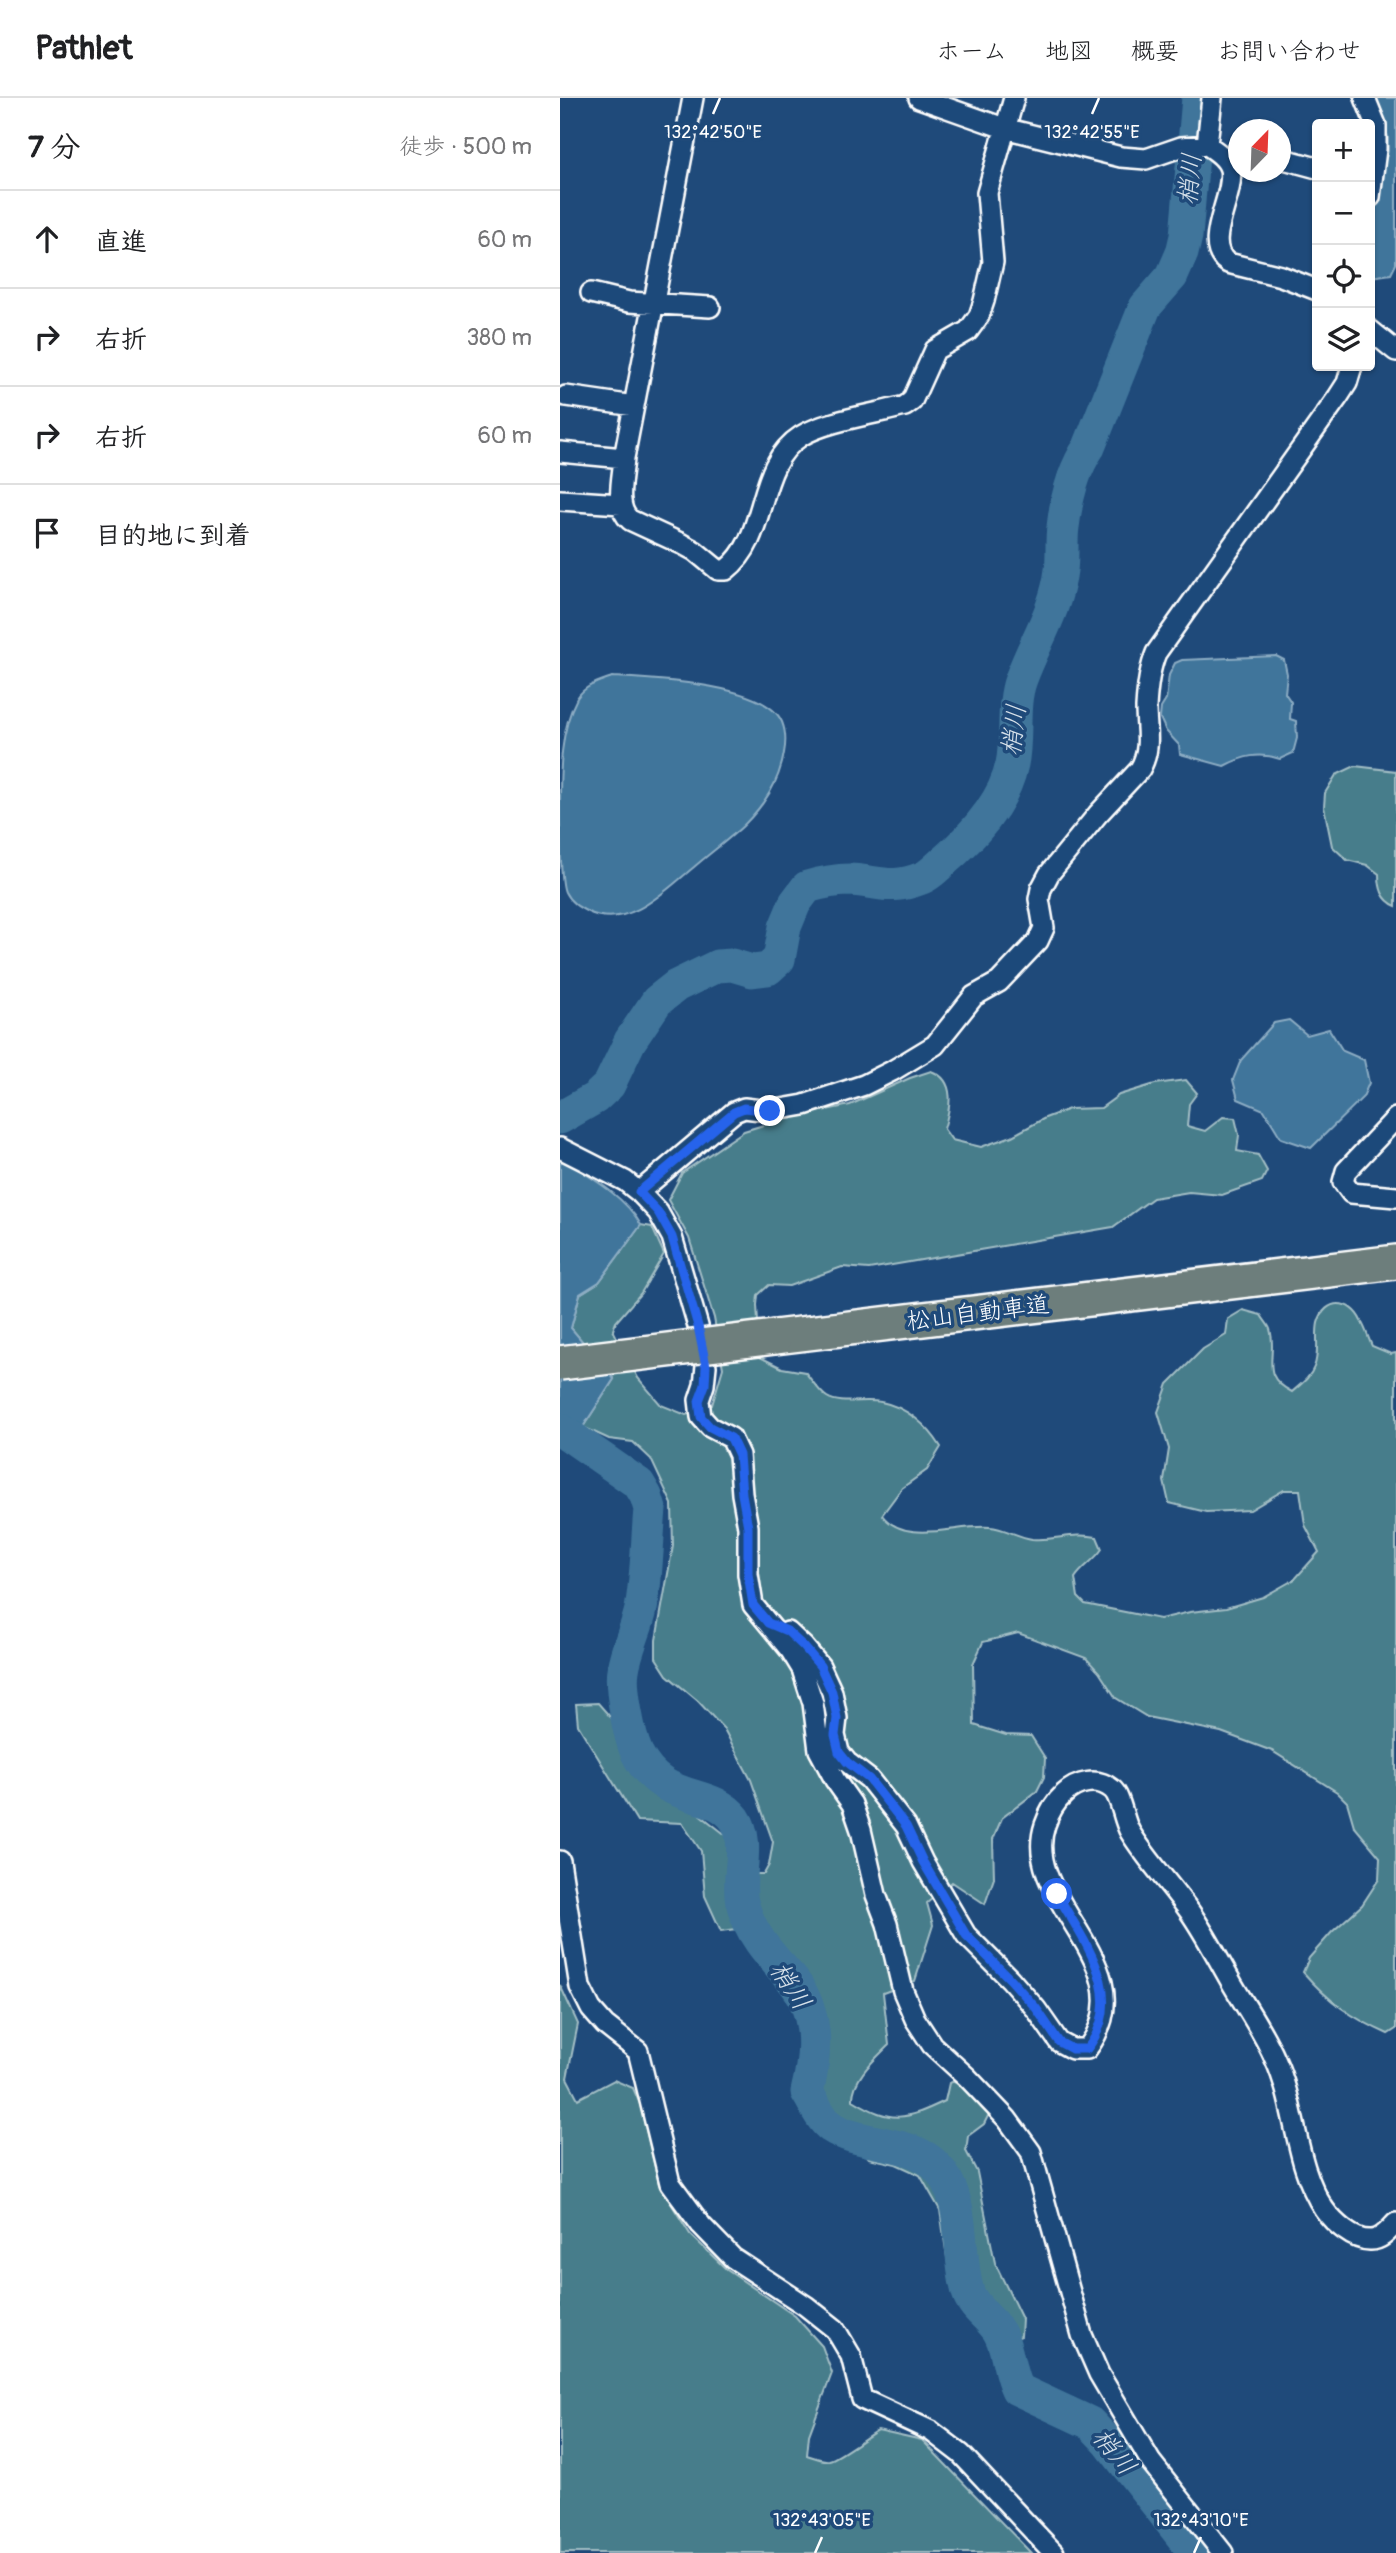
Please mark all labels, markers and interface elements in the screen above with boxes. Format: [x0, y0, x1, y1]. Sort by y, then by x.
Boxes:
text: Pathlet [35, 28, 132, 69]
text: ホーム [936, 37, 1007, 66]
text: 地図 [1045, 37, 1093, 66]
text: 概要 [1131, 37, 1179, 66]
text: お問い合わせ [1217, 37, 1361, 66]
north arrow [1228, 119, 1291, 182]
map controls [1312, 119, 1375, 371]
button: + [1312, 119, 1375, 182]
text: 132°42'50"E [664, 121, 762, 144]
text: 132°42'55"E [1044, 121, 1140, 144]
text: 7 分 [28, 129, 80, 166]
text: 徒歩 · 500 m [399, 132, 532, 161]
water label: 梢川 [1171, 151, 1209, 207]
button: − [1312, 182, 1375, 245]
icon: ahead [28, 220, 66, 258]
text: 60 m [477, 225, 532, 254]
text: 直進 [95, 226, 147, 258]
button: locate [1312, 245, 1375, 308]
button: layers [1312, 308, 1375, 371]
icon: right [28, 318, 66, 356]
text: 380 m [466, 323, 532, 352]
text: 右折 [95, 324, 147, 356]
icon: right [28, 416, 66, 454]
text: 60 m [477, 421, 532, 450]
text: 右折 [95, 422, 147, 454]
icon: arrive [28, 514, 66, 552]
text: 目的地に到着 [95, 520, 251, 552]
water label: 梢川 [995, 702, 1033, 758]
route end [754, 1095, 785, 1126]
street label: 松山自動車道 [905, 1290, 1051, 1336]
route start [1041, 1878, 1072, 1909]
water label: 梢川 [762, 1955, 818, 2017]
water label: 梢川 [1085, 2422, 1143, 2482]
text: 132°43'05"E [773, 2509, 871, 2532]
text: 132°43'10"E [1153, 2509, 1249, 2532]

